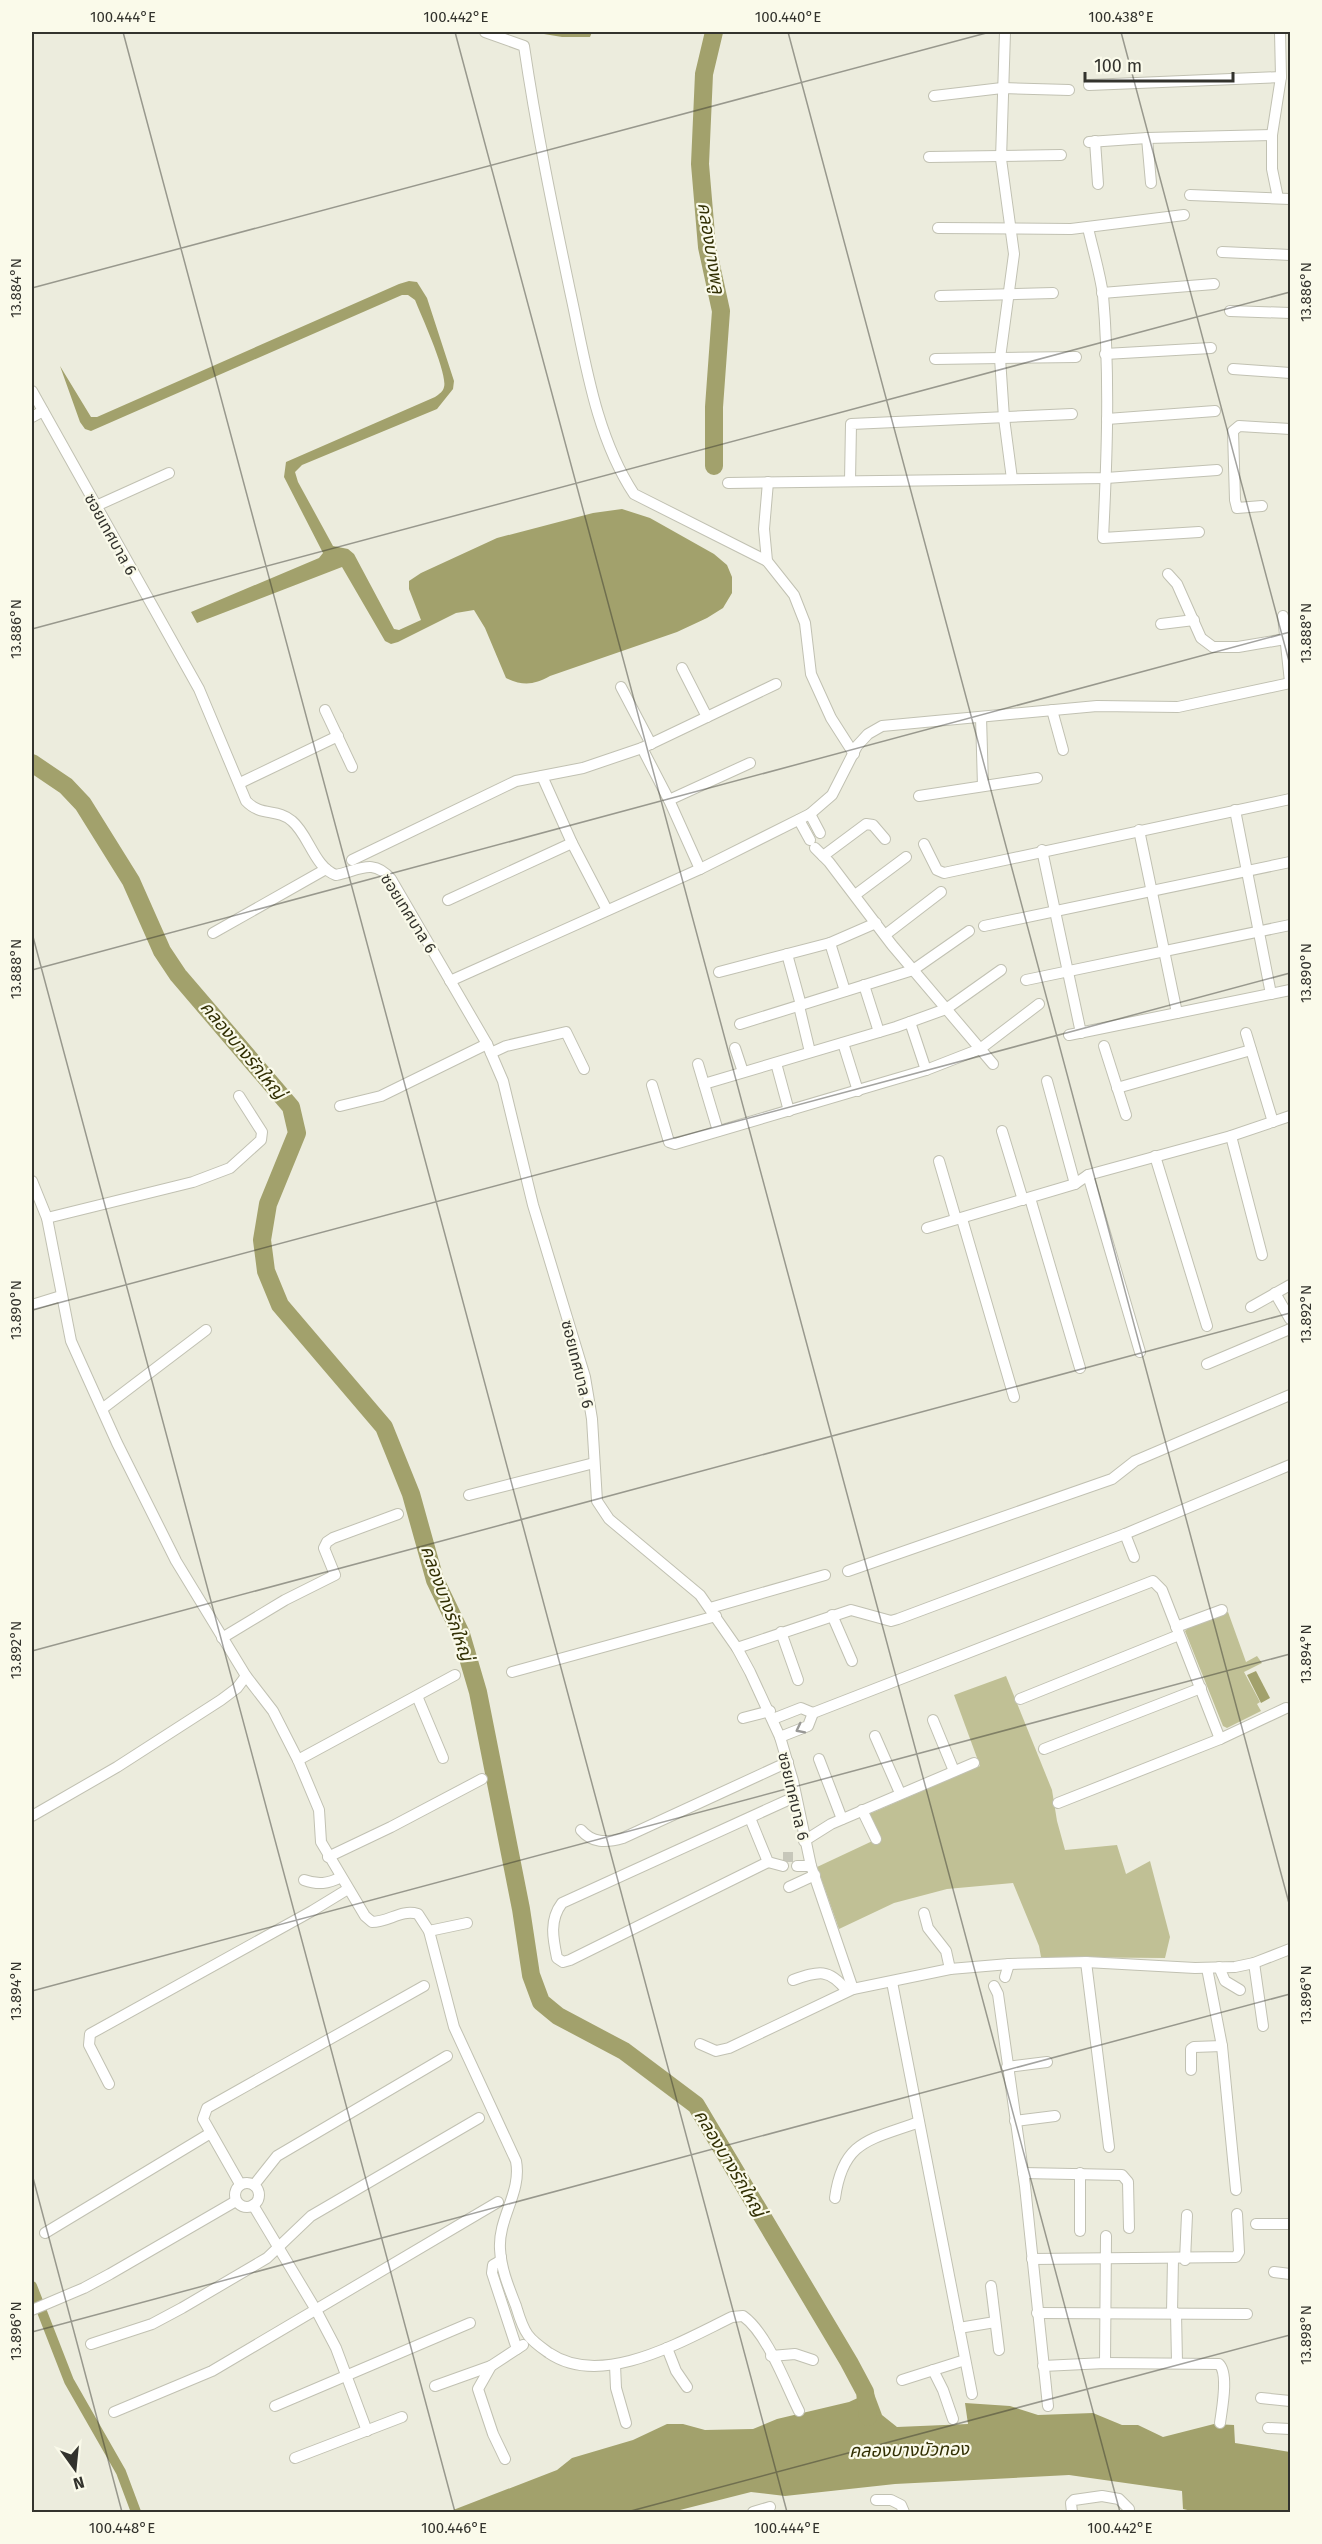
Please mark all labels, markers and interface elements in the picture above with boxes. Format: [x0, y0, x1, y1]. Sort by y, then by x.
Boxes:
text: 100.444°E [90, 8, 156, 26]
text: 100.442°E [423, 8, 489, 26]
text: 100.440°E [755, 8, 821, 26]
text: 100.438°E [1088, 8, 1154, 26]
scale bar [1085, 45, 1234, 83]
text: 100 m [1094, 55, 1142, 77]
water label: คลองบางพลู [693, 201, 729, 296]
text: 13.884°N [7, 258, 25, 318]
text: 13.886°N [1297, 262, 1315, 322]
street label: ซอยเทศบาล 6 [80, 490, 141, 578]
text: 13.886°N [7, 599, 25, 659]
text: 13.888°N [1297, 603, 1315, 663]
street label: ซอยเทศบาล 6 [377, 870, 441, 957]
text: 13.888°N [7, 939, 25, 999]
text: 13.890°N [1297, 943, 1315, 1003]
water label: คลองบางรักใหญ่ [196, 997, 292, 1106]
text: 13.890°N [7, 1280, 25, 1340]
text: 13.892°N [1297, 1285, 1315, 1343]
street label: ซอยเทศบาล 6 [557, 1318, 598, 1410]
water label: คลองบางรักใหญ่ [416, 1542, 479, 1666]
text: 13.892°N [7, 1621, 25, 1679]
text: 13.894°N [1297, 1624, 1315, 1684]
one-way arrow [795, 1721, 806, 1733]
street label: ซอยเทศบาล 6 [774, 1750, 813, 1842]
text: 13.894°N [7, 1961, 25, 2021]
text: 13.896°N [1297, 1965, 1315, 2025]
water label: คลองบางรักใหญ่ [689, 2106, 772, 2223]
text: 13.896°N [7, 2301, 25, 2361]
text: 13.898°N [1297, 2305, 1315, 2365]
water label: คลองบางบัวทอง [849, 2438, 970, 2462]
north arrow [45, 2439, 105, 2499]
text: N [71, 2472, 86, 2494]
text: 100.448°E [89, 2519, 155, 2537]
text: 100.446°E [421, 2519, 487, 2537]
text: 100.444°E [754, 2519, 820, 2537]
text: 100.442°E [1087, 2519, 1153, 2537]

